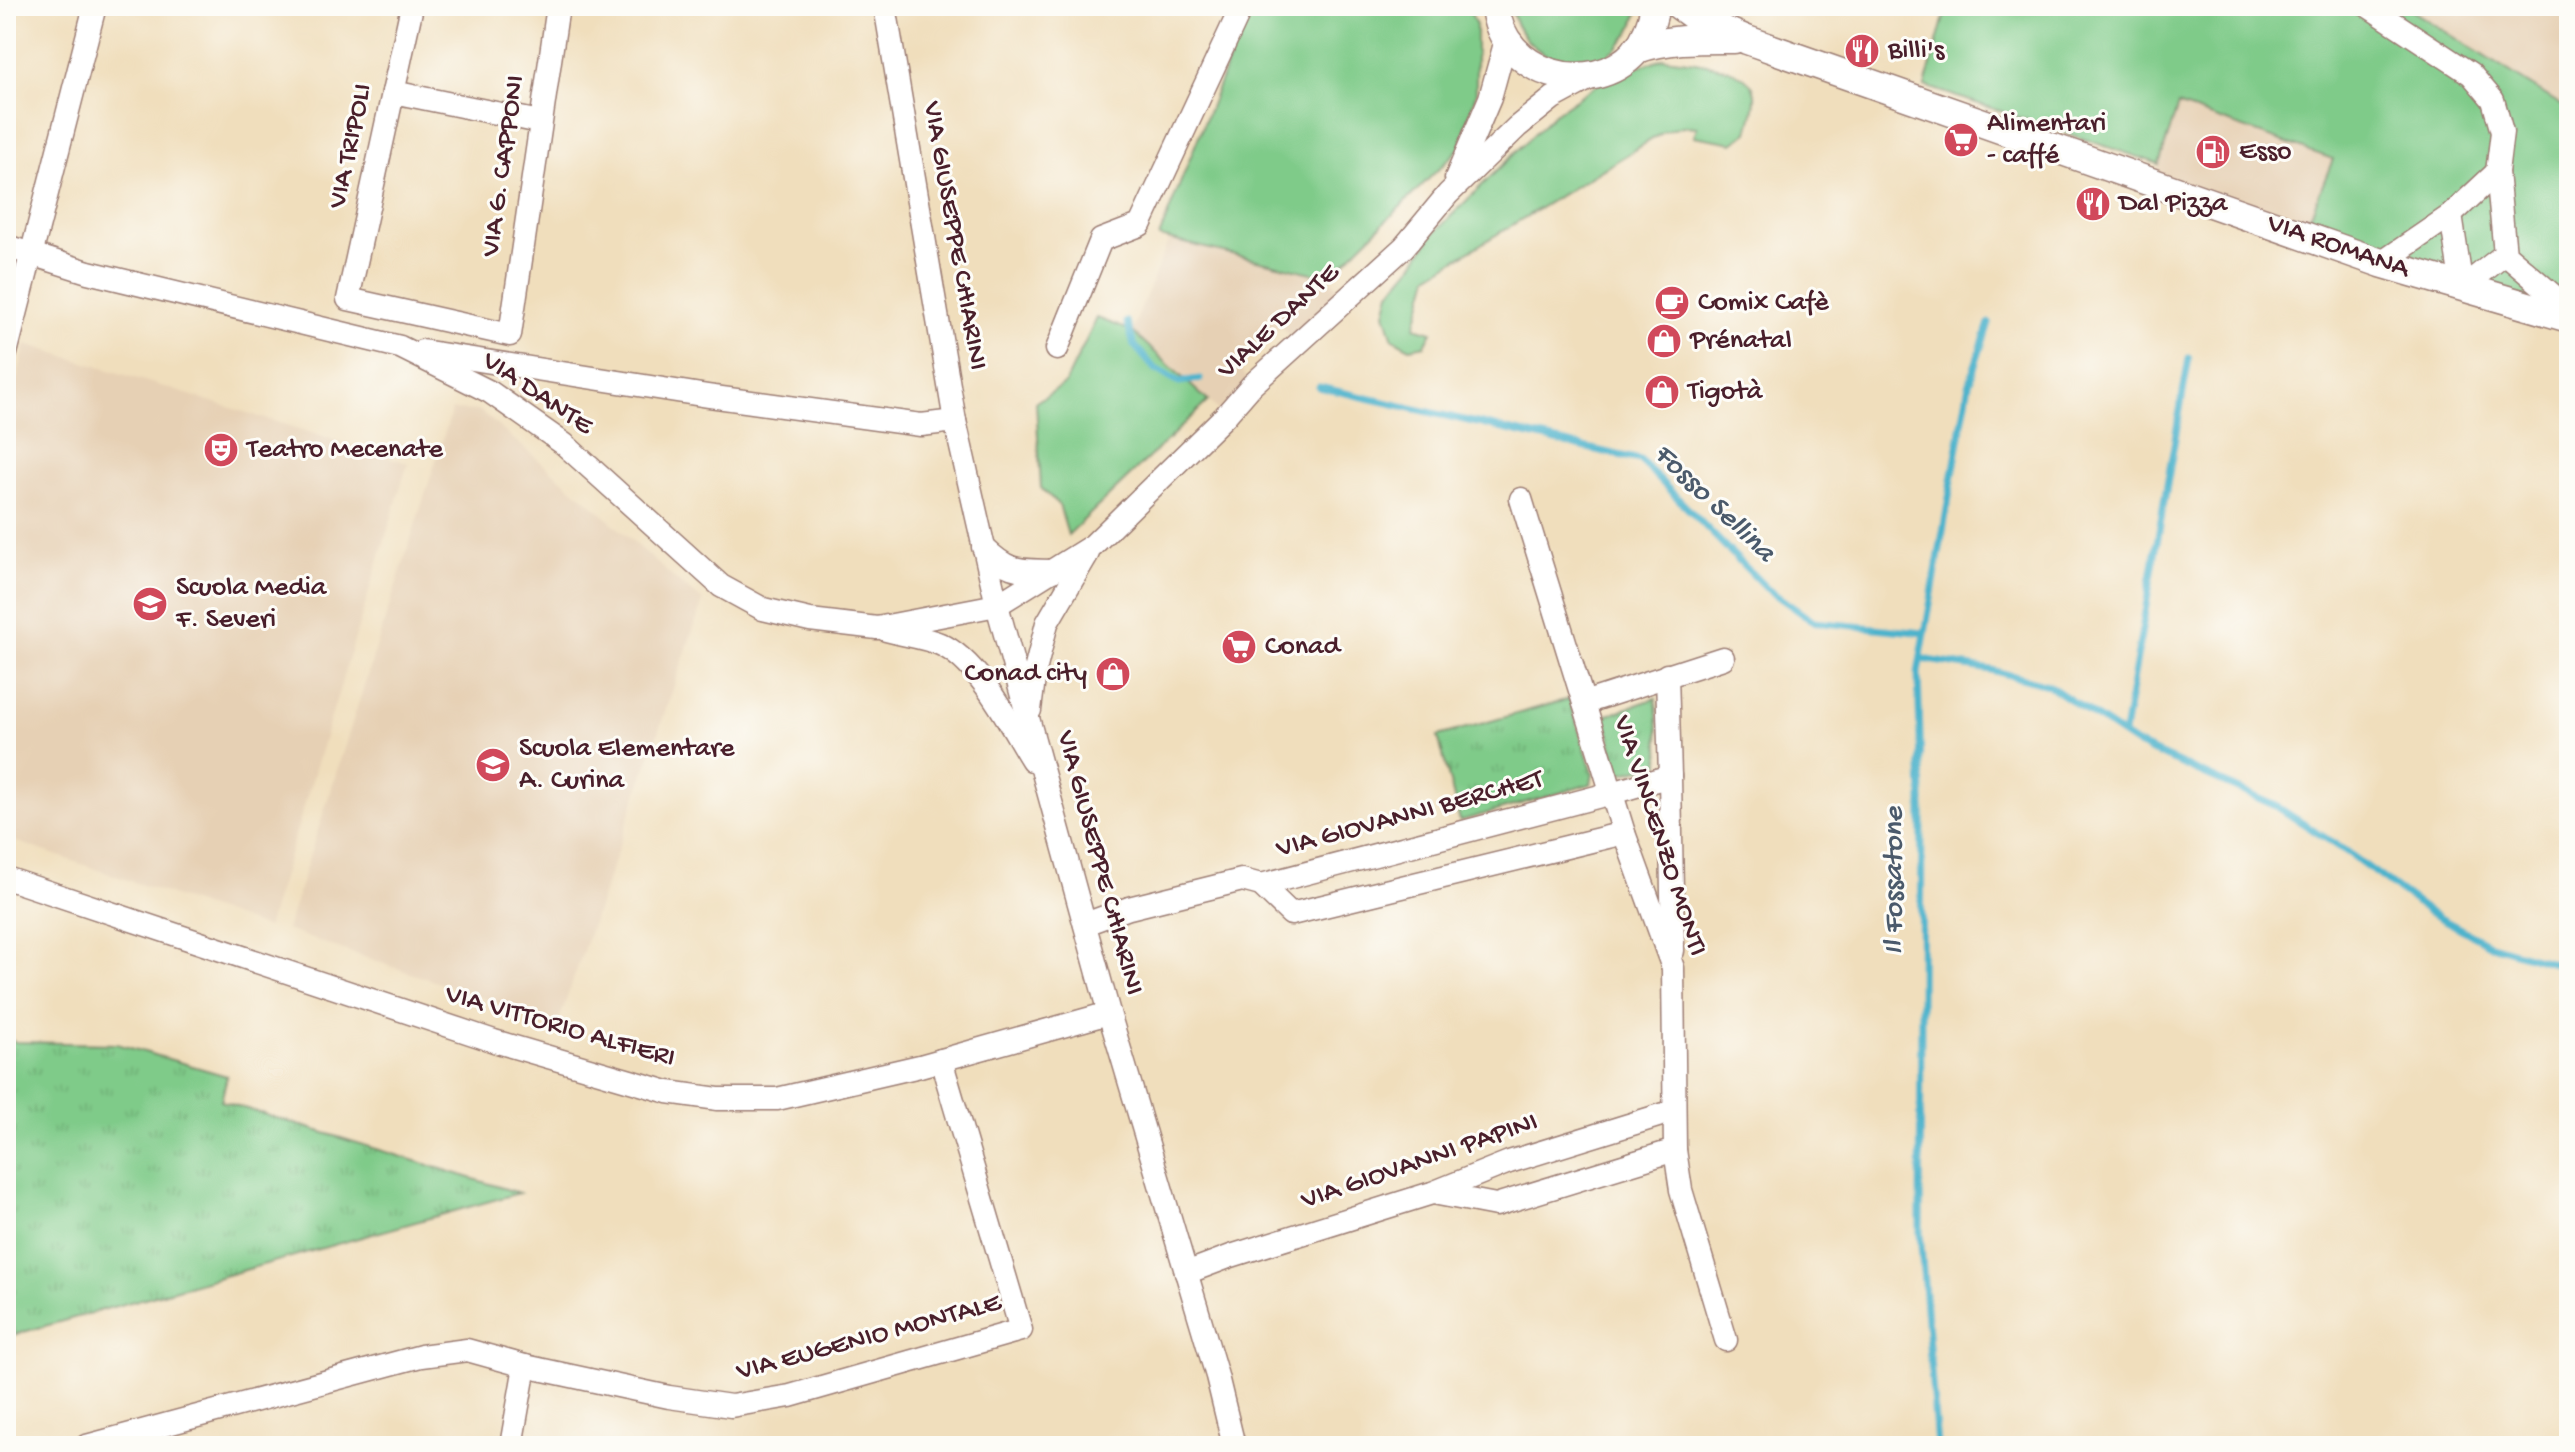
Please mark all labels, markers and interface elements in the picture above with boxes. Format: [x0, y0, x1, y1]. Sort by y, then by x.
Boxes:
restaurant icon: Billi's [1843, 32, 1881, 70]
place label: Billi's [1887, 35, 1945, 68]
street label: VIA G. CAPPONI [475, 73, 533, 260]
street label: VIA TRIPOLI [321, 81, 380, 212]
street label: VIA GIUSEPPE CHIARINI [914, 98, 994, 373]
place label: Alimentari - caffé [1987, 108, 2106, 173]
supermarket icon: Alimentari - caffé [1942, 121, 1980, 159]
fuel station icon: Esso [2194, 133, 2232, 171]
place label: Esso [2239, 136, 2292, 169]
restaurant icon: Dal Pizza [2074, 185, 2112, 223]
place label: Dal Pizza [2117, 188, 2229, 221]
street label: VIA ROMANA [2262, 207, 2415, 287]
street label: VIALE DANTE [1211, 256, 1348, 387]
cafe icon: Comix Cafè [1653, 284, 1691, 322]
place label: Comix Cafè [1698, 287, 1829, 320]
shop icon: Prénatal [1645, 322, 1683, 360]
place label: Prénatal [1689, 325, 1792, 358]
street label: VIA DANTE [474, 344, 600, 444]
shop icon: Tigotà [1643, 373, 1681, 411]
place label: Tigotà [1686, 376, 1764, 409]
theatre icon: Teatro Mecenate [202, 431, 240, 469]
place label: Teatro Mecenate [245, 434, 443, 467]
water label: Fosso Sellina [1645, 437, 1783, 572]
place label: Scuola Media F. Severi [175, 572, 328, 637]
school or university icon: Scuola Media F. Severi [131, 585, 169, 623]
supermarket icon: Conad [1220, 628, 1258, 666]
place label: Conad [1265, 631, 1343, 664]
shop icon: Conad city [1094, 655, 1132, 693]
place label: Conad city [965, 658, 1087, 691]
street label: VIA VINCENZO MONTI [1604, 711, 1713, 960]
street label: VIA GIUSEPPE CHIARINI [1048, 726, 1150, 999]
place label: Scuola Elementare A. Curina [519, 733, 735, 798]
school or university icon: Scuola Elementare A. Curina [474, 746, 512, 784]
street label: VIA GIOVANNI BERCHET [1272, 763, 1548, 867]
water label: Il Fossatone [1878, 805, 1913, 955]
street label: VIA VITTORIO ALFIERI [440, 978, 679, 1076]
street label: VIA GIOVANNI PAPINI [1297, 1106, 1543, 1218]
street label: VIA EUGENIO MONTALE [732, 1286, 1006, 1389]

